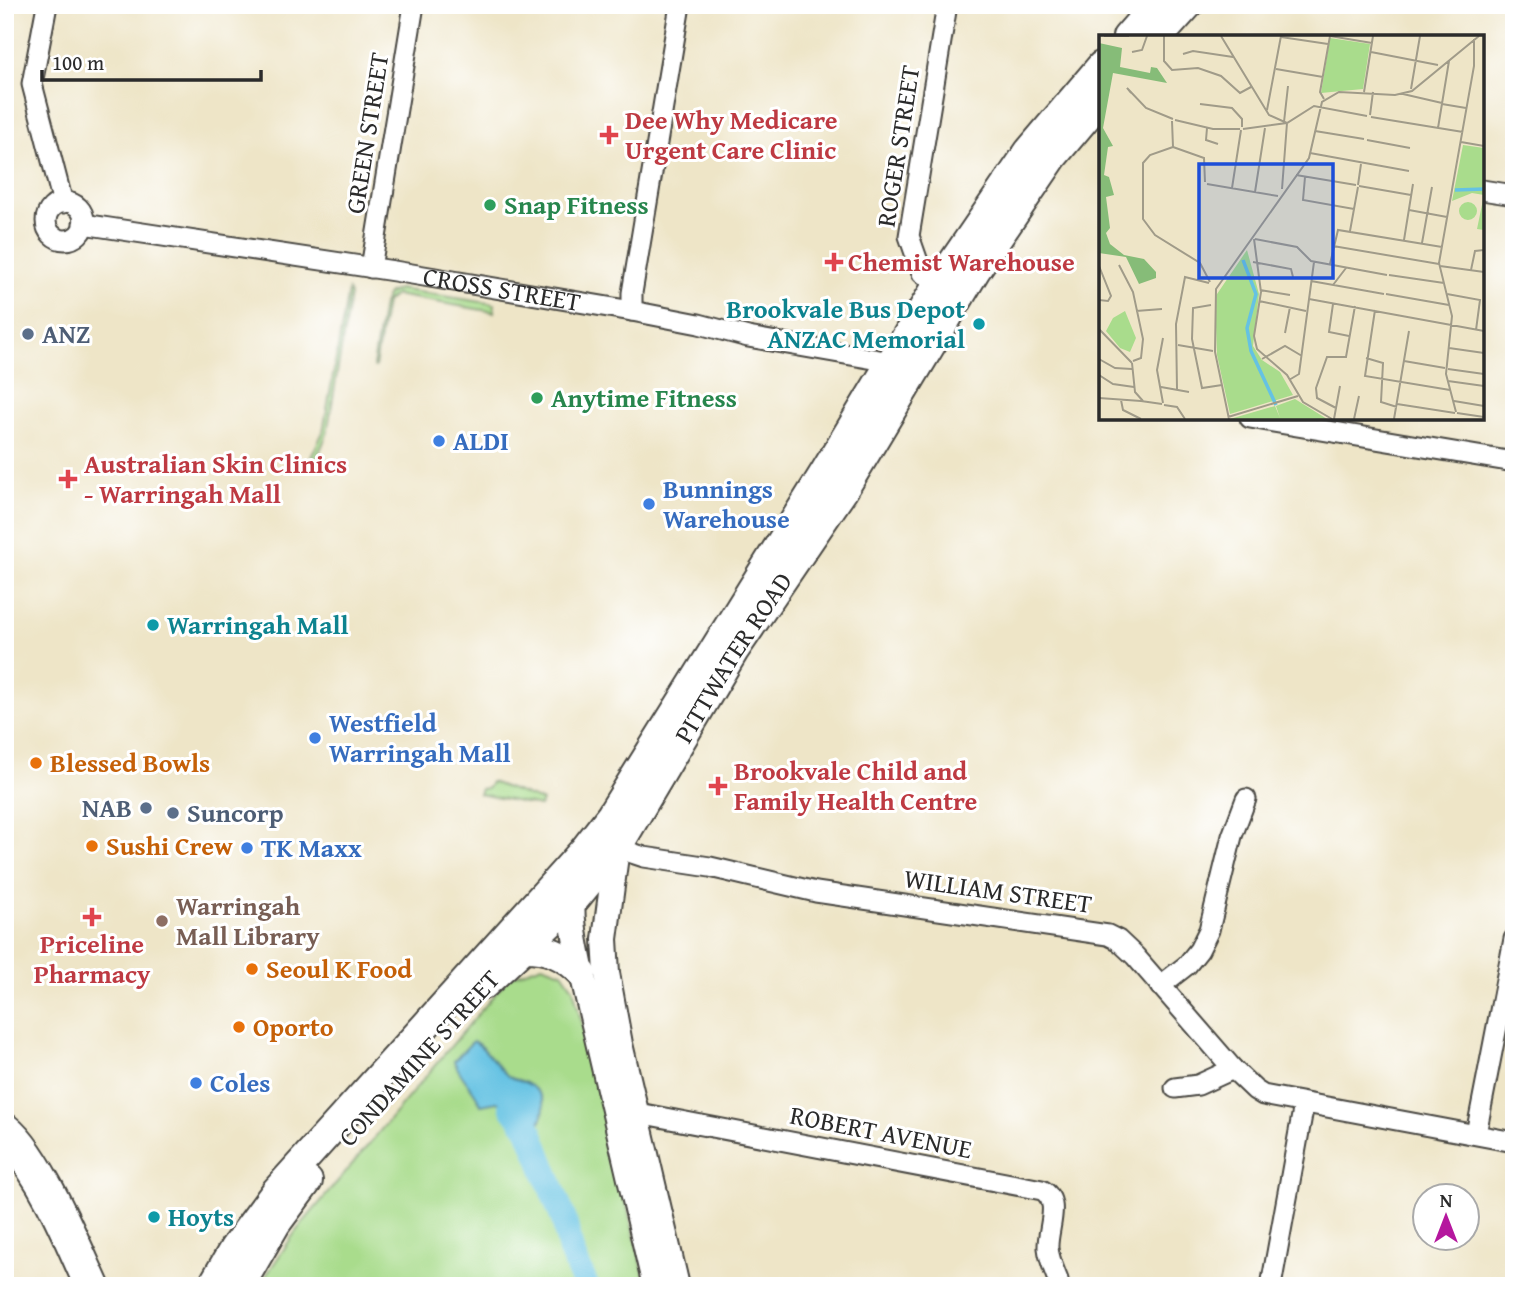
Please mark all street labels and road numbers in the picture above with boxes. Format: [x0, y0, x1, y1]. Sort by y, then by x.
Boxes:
street label: GREEN STREET [335, 49, 399, 216]
street label: ROGER STREET [865, 62, 930, 229]
street label: CROSS STREET [420, 256, 584, 321]
street label: PITTWATER ROAD [664, 564, 801, 750]
street label: WILLIAM STREET [902, 858, 1095, 923]
street label: CONDAMINE STREET [329, 960, 509, 1155]
street label: ROBERT AVENUE [787, 1095, 975, 1168]

